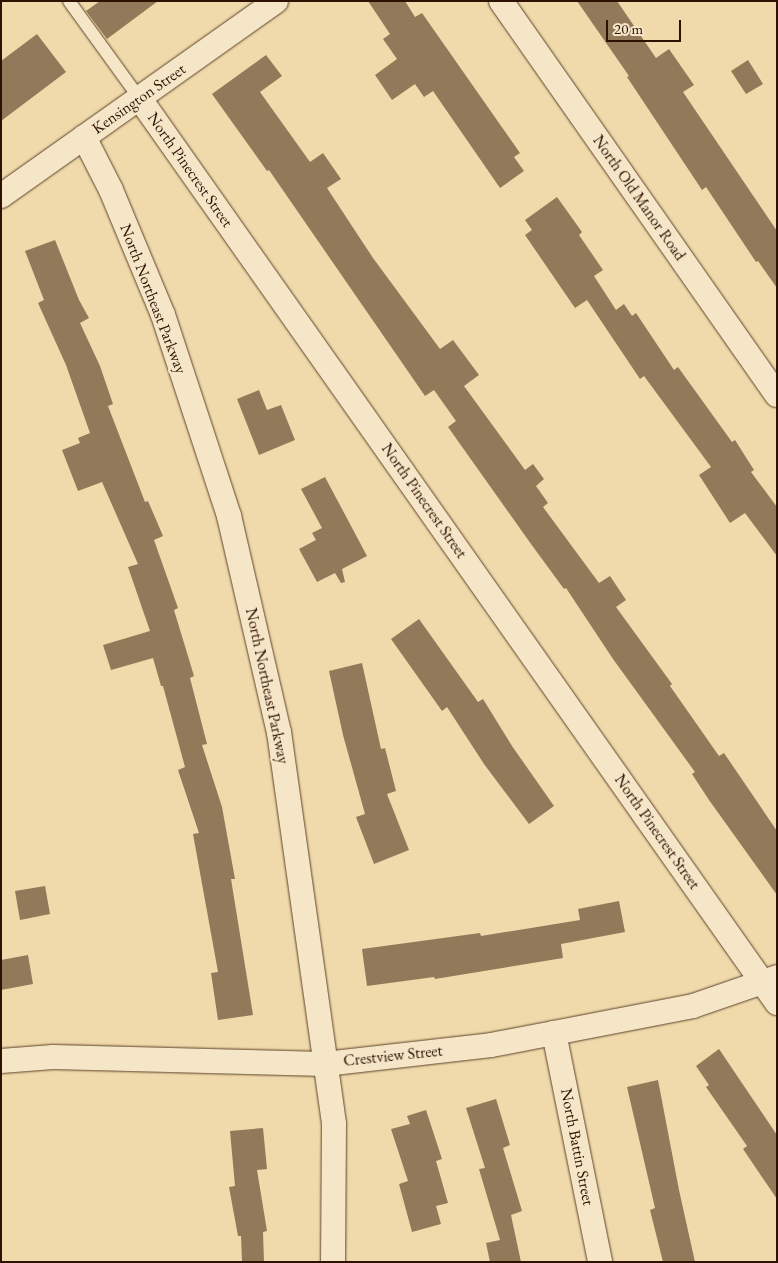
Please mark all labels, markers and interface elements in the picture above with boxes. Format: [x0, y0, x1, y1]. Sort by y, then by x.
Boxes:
scale bar [608, 10, 683, 42]
text: 20 m [614, 19, 643, 38]
street label: Kensington Street [89, 60, 189, 138]
street label: North Pinecrest Street [143, 109, 237, 231]
street label: North Old Manor Road [589, 132, 689, 264]
street label: North Northeast Parkway [116, 221, 190, 377]
street label: North Pinecrest Street [377, 440, 471, 562]
street label: North Northeast Parkway [241, 606, 293, 766]
street label: North Pinecrest Street [610, 771, 704, 893]
street label: Crestview Street [342, 1041, 444, 1071]
street label: North Battin Street [556, 1087, 598, 1207]

